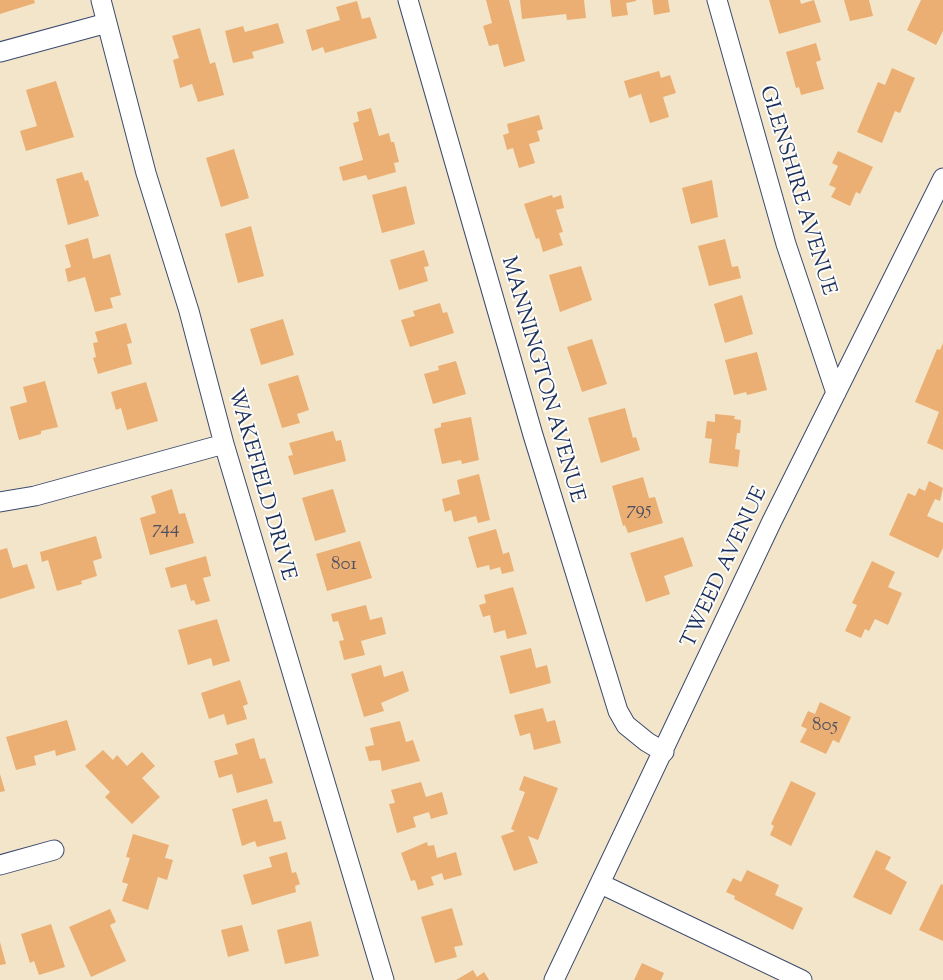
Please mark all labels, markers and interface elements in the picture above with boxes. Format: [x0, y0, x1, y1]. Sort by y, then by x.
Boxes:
street label: GLENSHIRE AVENUE [752, 83, 840, 299]
street label: MANNINGTON AVENUE [494, 254, 588, 506]
street label: WAKEFIELD DRIVE [221, 386, 299, 584]
street label: TWEED AVENUE [678, 483, 774, 653]
house number: 795 [626, 500, 652, 522]
house number: 744 [152, 519, 180, 541]
house number: 801 [331, 555, 357, 577]
house number: 805 [812, 716, 838, 738]

